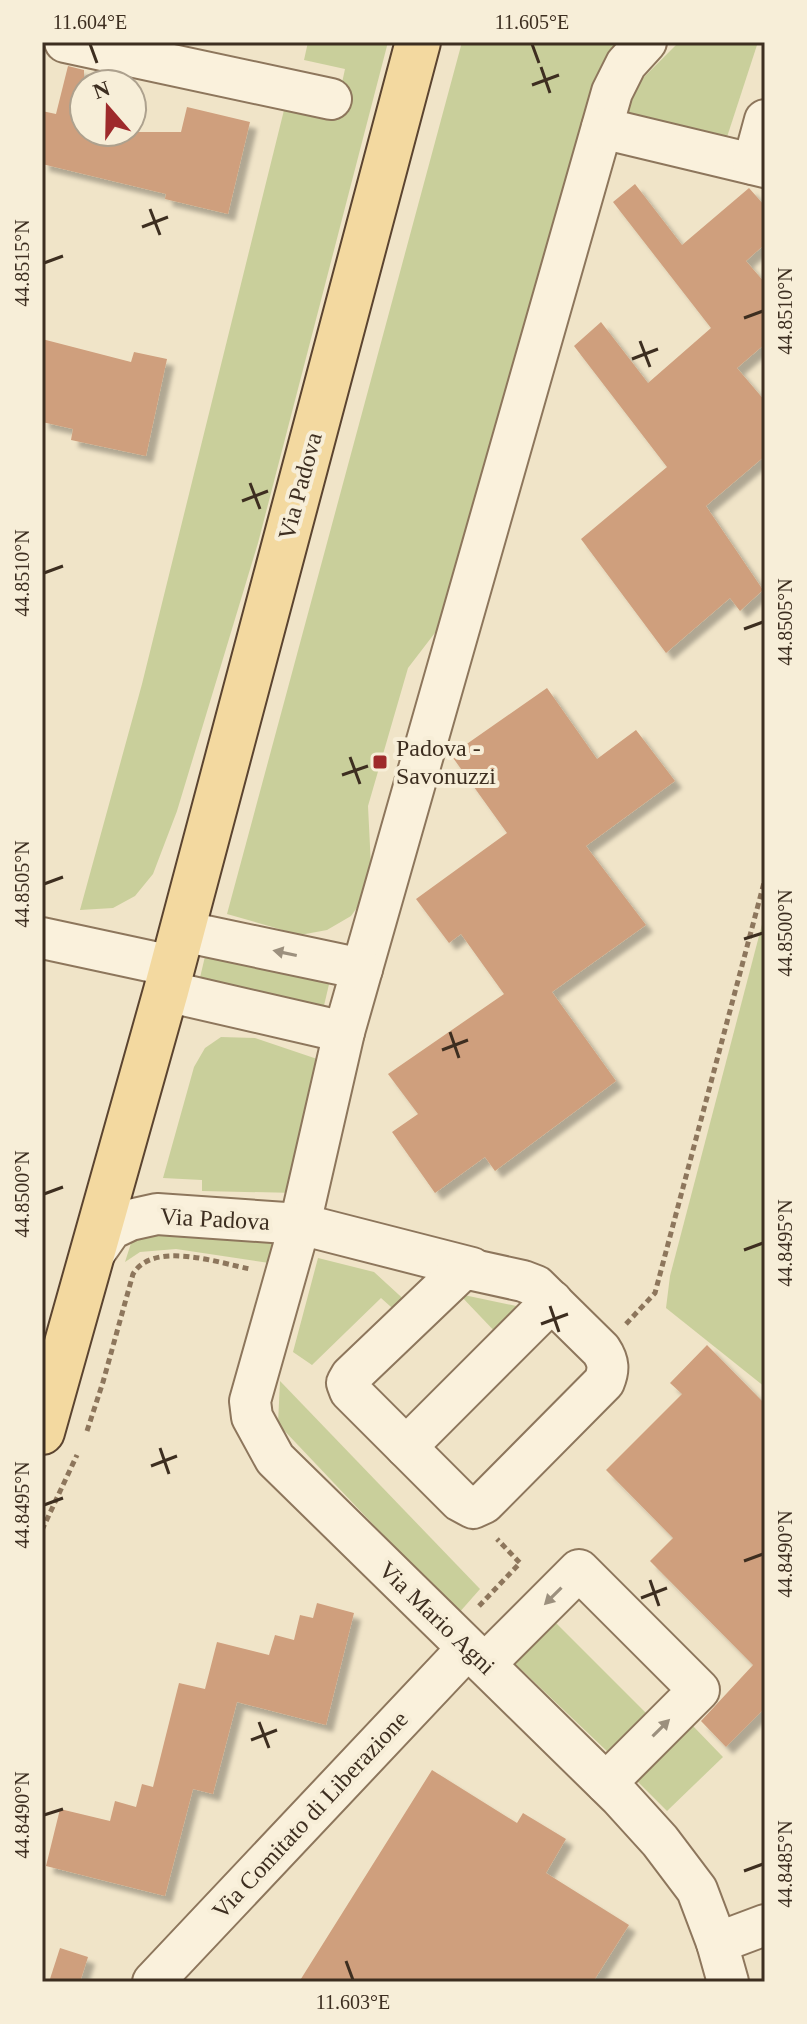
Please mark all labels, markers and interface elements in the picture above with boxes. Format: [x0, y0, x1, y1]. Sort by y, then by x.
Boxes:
text: 11.604°E [53, 11, 127, 33]
text: 11.605°E [495, 11, 569, 33]
north arrow [68, 68, 148, 148]
text: N [90, 75, 113, 104]
text: 44.8515°N [11, 219, 33, 307]
text: 44.8510°N [774, 267, 796, 355]
street label: Via Padova [273, 429, 327, 542]
text: 44.8510°N [11, 529, 33, 617]
text: 44.8505°N [774, 578, 796, 666]
place label: Padova - Savonuzzi [396, 735, 496, 789]
marker: Padova - Savonuzzi [371, 753, 389, 771]
text: 44.8505°N [11, 840, 33, 928]
text: 44.8500°N [774, 889, 796, 977]
one-way arrow [273, 946, 298, 958]
text: 44.8500°N [11, 1150, 33, 1238]
text: 44.8495°N [774, 1199, 796, 1287]
street label: Via Padova [159, 1203, 271, 1235]
text: 44.8495°N [11, 1461, 33, 1549]
text: 44.8490°N [774, 1510, 796, 1598]
street label: Via Mario Agni [374, 1556, 500, 1680]
one-way arrow [544, 1586, 563, 1605]
street label: Via Comitato di Liberazione [207, 1706, 413, 1924]
one-way arrow [651, 1719, 670, 1738]
text: 44.8490°N [11, 1771, 33, 1859]
text: 44.8485°N [774, 1820, 796, 1908]
text: 11.603°E [316, 1991, 390, 2013]

